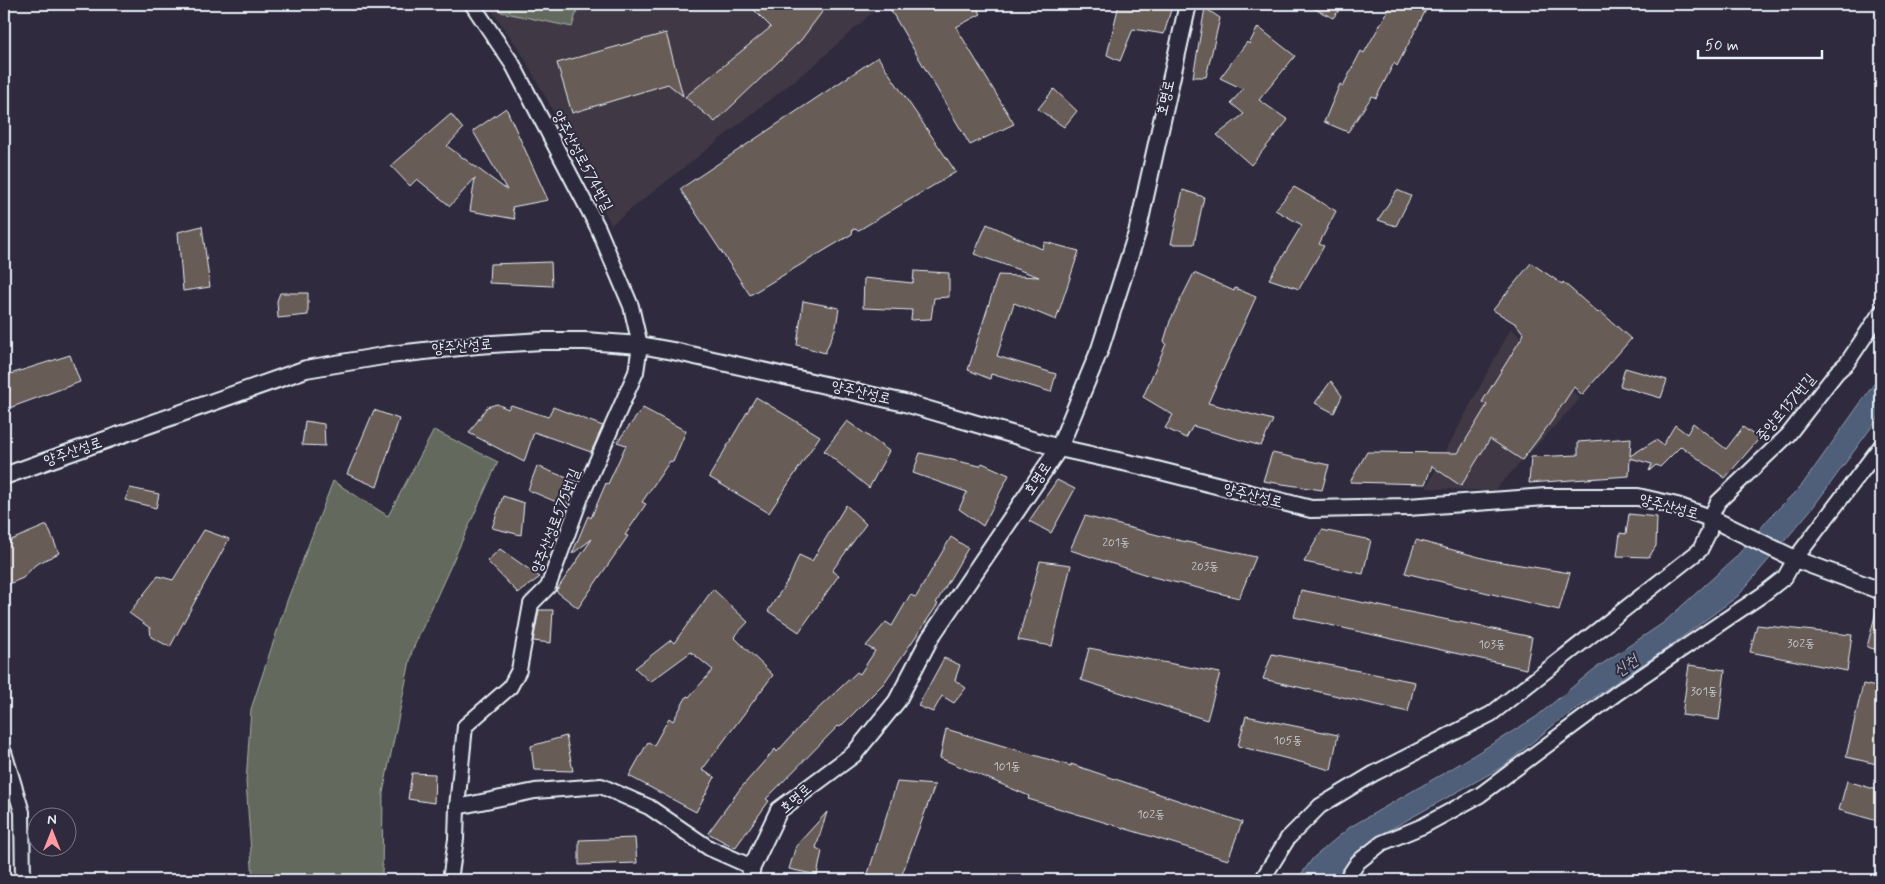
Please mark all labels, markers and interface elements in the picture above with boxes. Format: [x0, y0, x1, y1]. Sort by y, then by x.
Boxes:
scale bar [1698, 28, 1821, 60]
text: 50 m [1705, 36, 1739, 56]
street label: 호명로 [1152, 78, 1180, 118]
street label: 양주산성로574번길 [547, 107, 617, 215]
street label: 양주산성로 [431, 334, 493, 360]
street label: 중앙로137번길 [1752, 370, 1820, 446]
street label: 양주산성로 [829, 376, 893, 410]
street label: 양주산성로 [41, 433, 105, 471]
street label: 호명로 [1020, 458, 1056, 500]
street label: 양주산성로575번길 [527, 466, 585, 576]
street label: 양주산성로 [1221, 479, 1285, 513]
street label: 양주산성로 [1637, 490, 1701, 524]
house number: 201동 [1102, 535, 1130, 551]
house number: 203동 [1191, 559, 1219, 575]
house number: 302동 [1787, 636, 1815, 652]
house number: 103동 [1478, 637, 1506, 653]
water label: 신천 [1609, 649, 1644, 682]
house number: 301동 [1690, 684, 1718, 700]
house number: 105동 [1274, 733, 1302, 749]
house number: 101동 [993, 759, 1021, 775]
street label: 호명로 [776, 780, 816, 818]
north arrow [28, 806, 78, 856]
house number: 102동 [1137, 807, 1165, 823]
text: N [47, 811, 57, 829]

